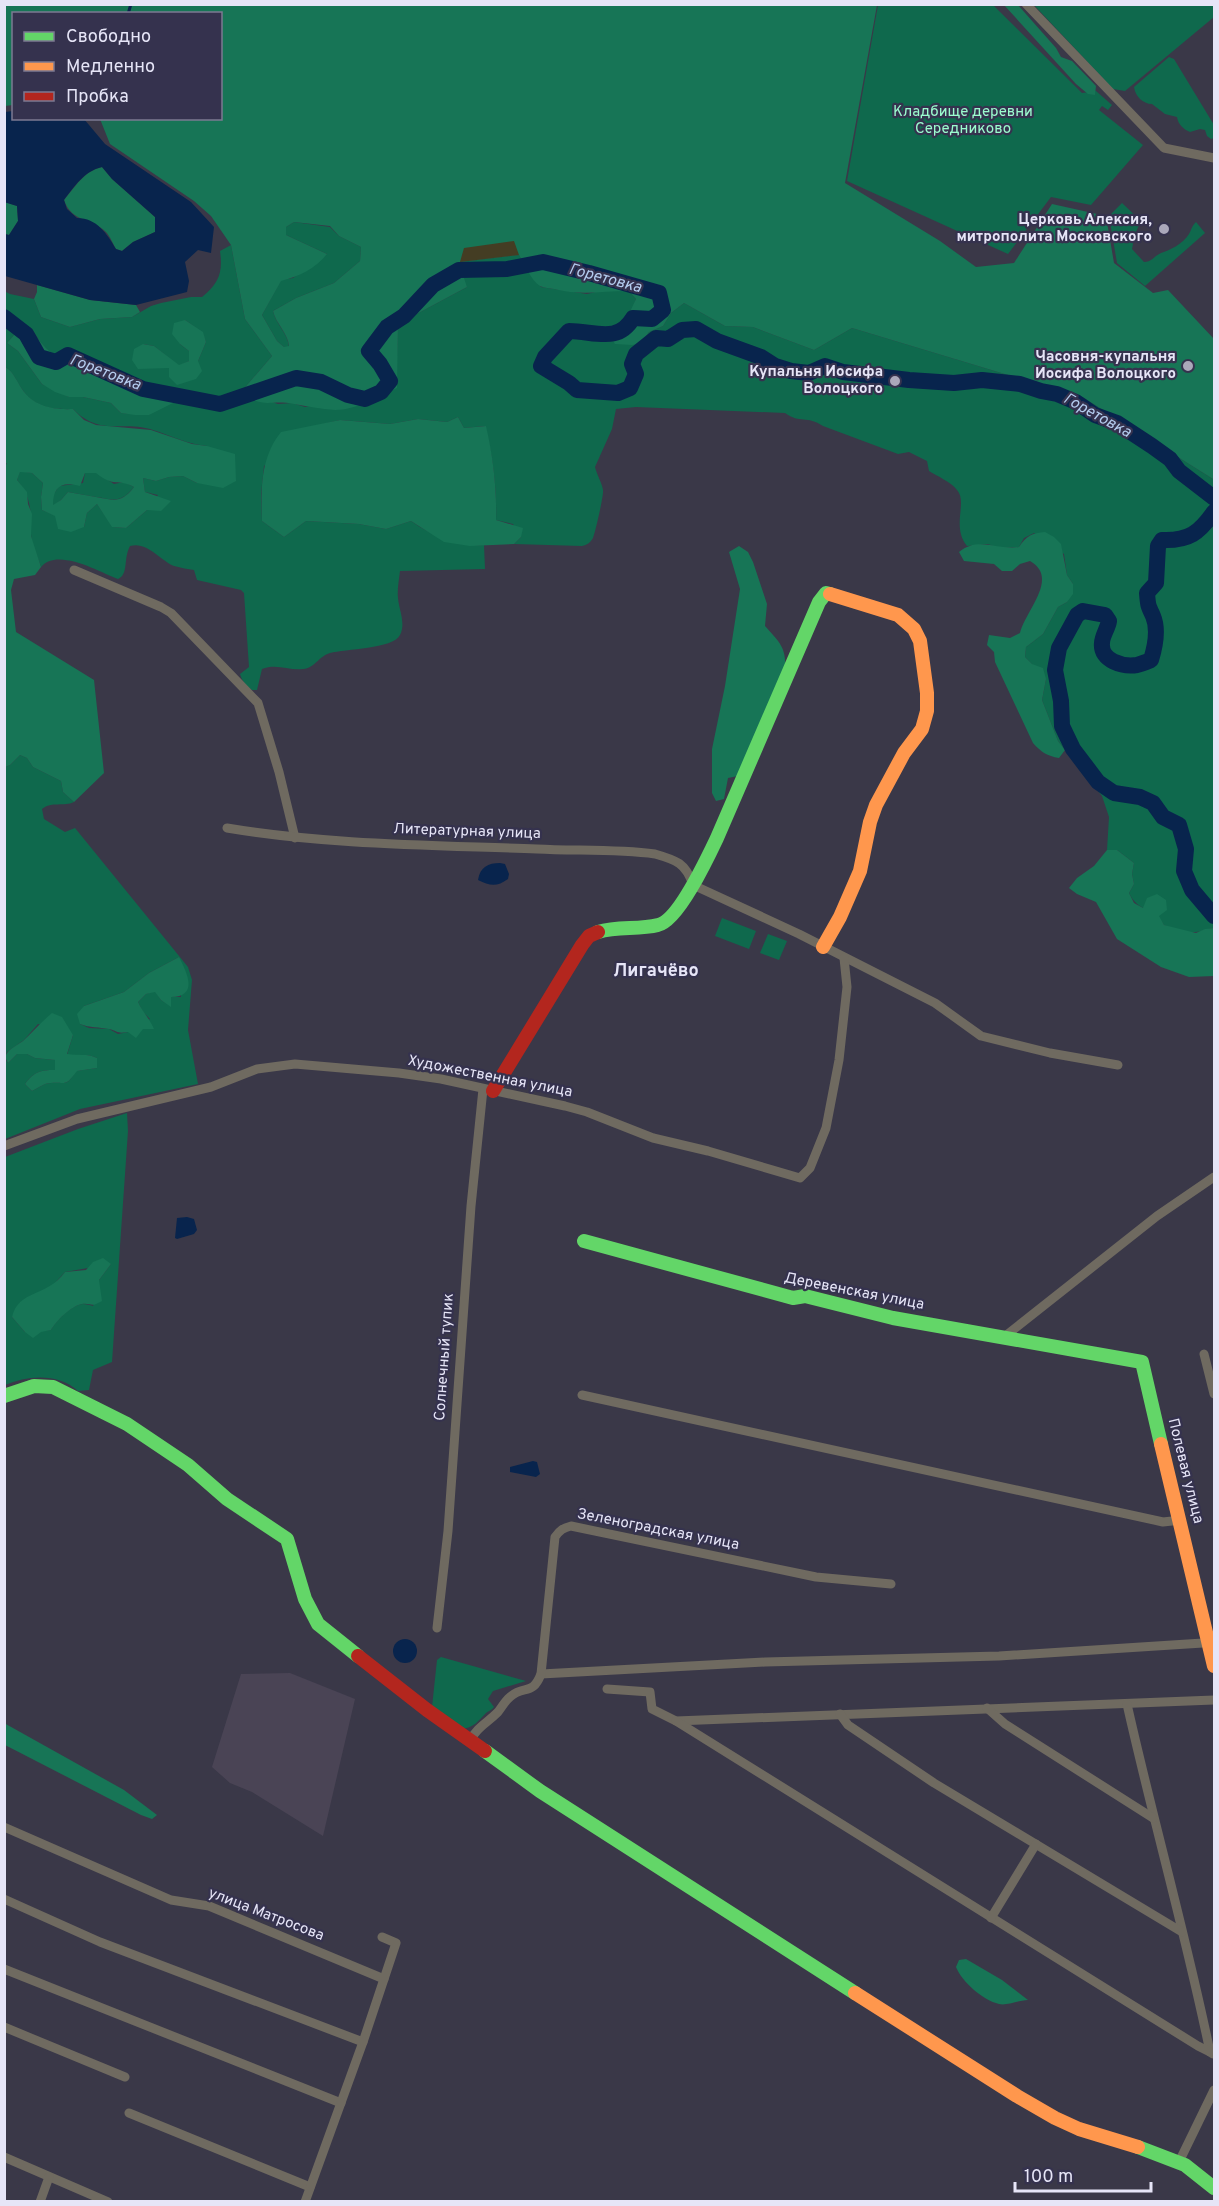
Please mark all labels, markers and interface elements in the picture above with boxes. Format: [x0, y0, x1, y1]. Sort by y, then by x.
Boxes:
legend [12, 12, 222, 120]
text: Свободно [66, 26, 151, 49]
text: Медленно [66, 56, 155, 79]
text: Пробка [66, 86, 129, 109]
park label: Кладбище деревни Середниково [893, 103, 1033, 139]
place label: Церковь Алексия, митрополита Московского [956, 211, 1152, 247]
marker: Церковь Алексия, митрополита Московского [1157, 222, 1171, 236]
water label: Горетовка [566, 260, 644, 298]
place label: Часовня-купальня Иосифа Волоцкого [1035, 348, 1176, 384]
water label: Горетовка [67, 350, 144, 396]
marker: Часовня-купальня Иосифа Волоцкого [1181, 359, 1195, 373]
place label: Купальня Иосифа Волоцкого [749, 363, 883, 399]
marker: Купальня Иосифа Волоцкого [888, 374, 902, 388]
water label: Горетовка [1060, 389, 1135, 443]
street label: Литературная улица [393, 820, 541, 844]
district label: Лигачёво [613, 960, 699, 983]
street label: Художественная улица [406, 1052, 574, 1102]
street label: Деревенская улица [782, 1269, 926, 1315]
street label: Солнечный тупик [431, 1293, 459, 1421]
street label: Полевая улица [1163, 1416, 1207, 1526]
street label: Зеленоградская улица [575, 1505, 741, 1555]
street label: улица Матросова [205, 1884, 327, 1946]
scale bar [1015, 2155, 1152, 2193]
text: 100 m [1024, 2166, 1073, 2189]

